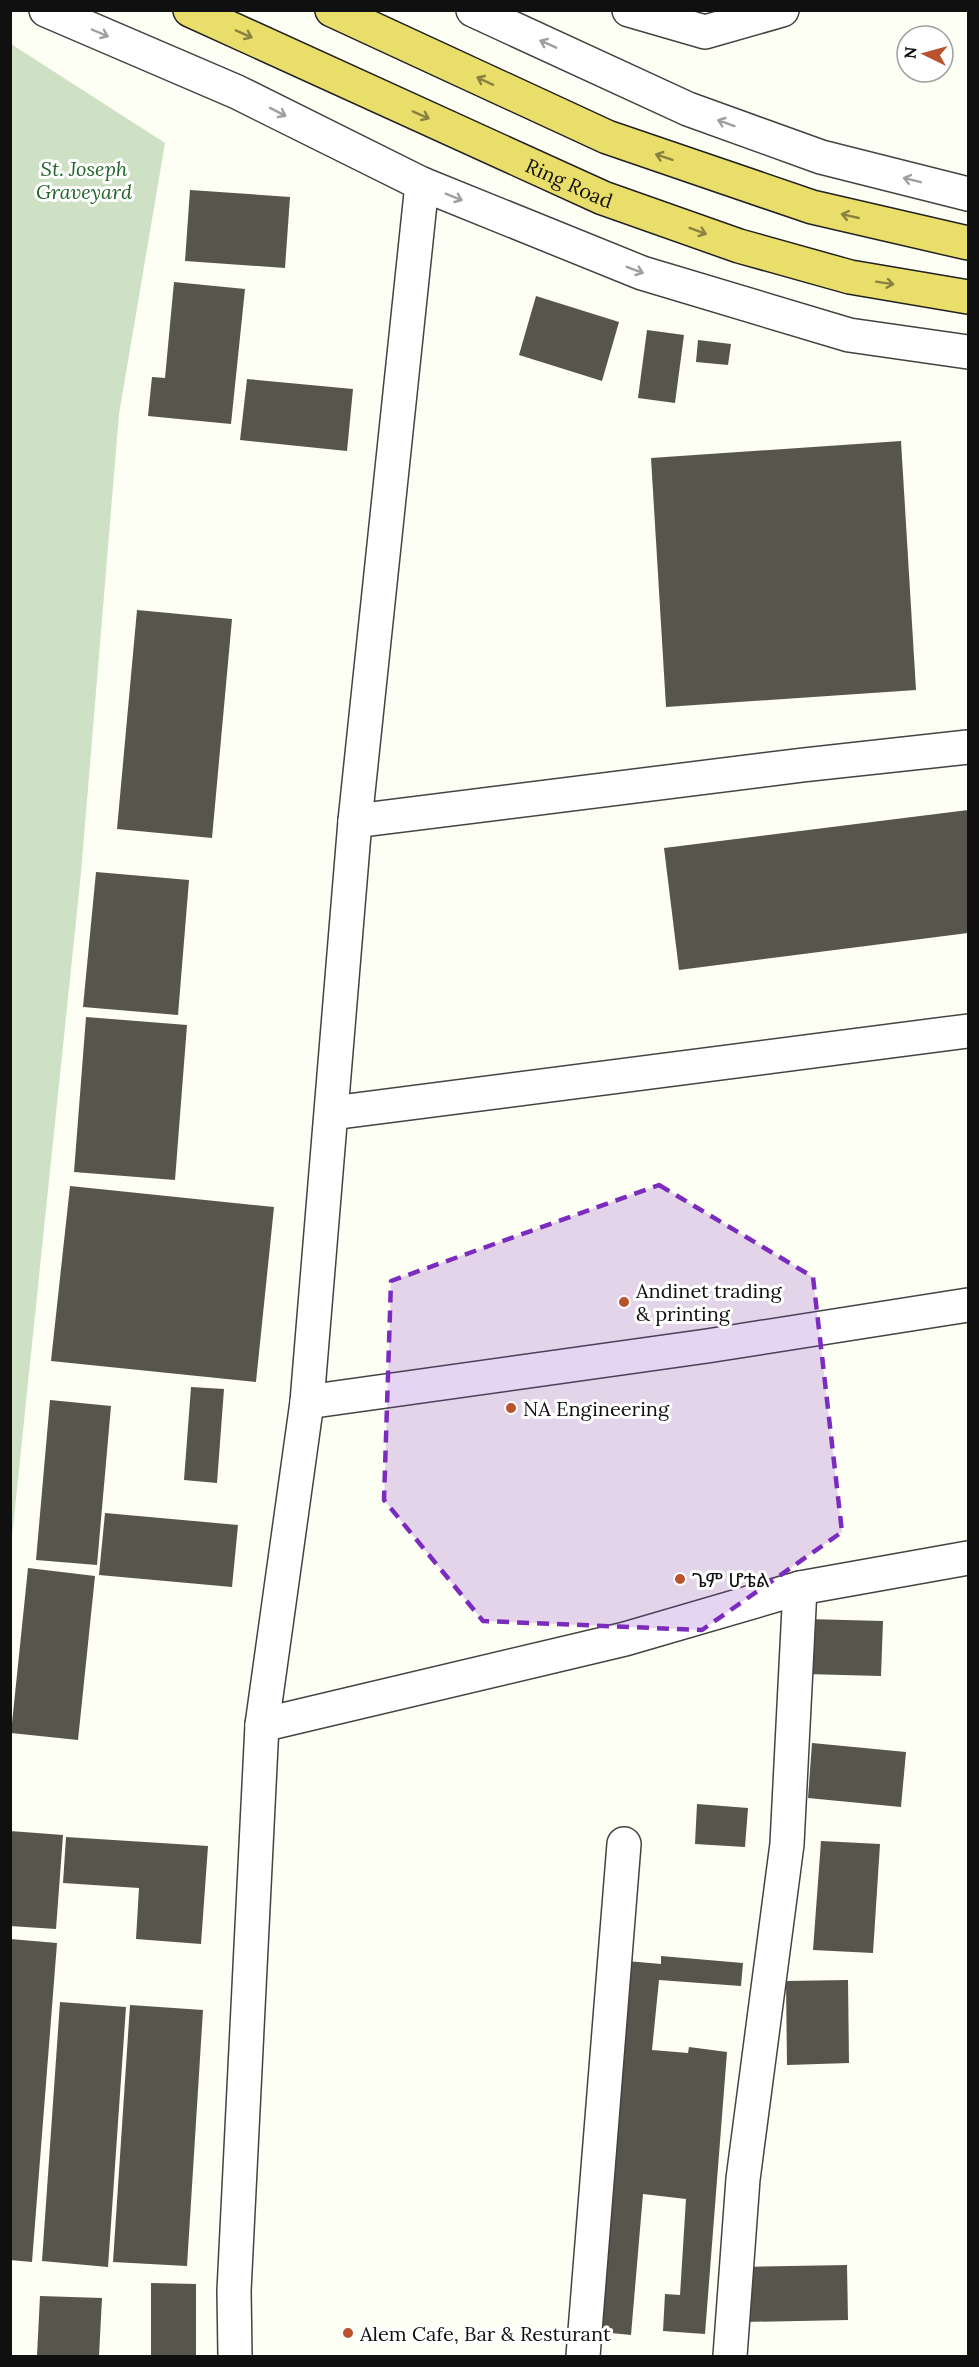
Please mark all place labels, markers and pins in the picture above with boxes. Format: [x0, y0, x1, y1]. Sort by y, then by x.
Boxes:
place label: Andinet trading & printing [635, 1278, 782, 1326]
marker: Andinet trading & printing [617, 1295, 631, 1309]
place label: NA Engineering [523, 1396, 670, 1421]
marker: NA Engineering [504, 1401, 518, 1415]
place label: ጌም ሆቴል [692, 1567, 769, 1592]
marker: ጌም ሆቴል [673, 1572, 687, 1586]
place label: Alem Cafe, Bar & Resturant [359, 2321, 611, 2346]
marker: Alem Cafe, Bar & Resturant [341, 2326, 355, 2340]

